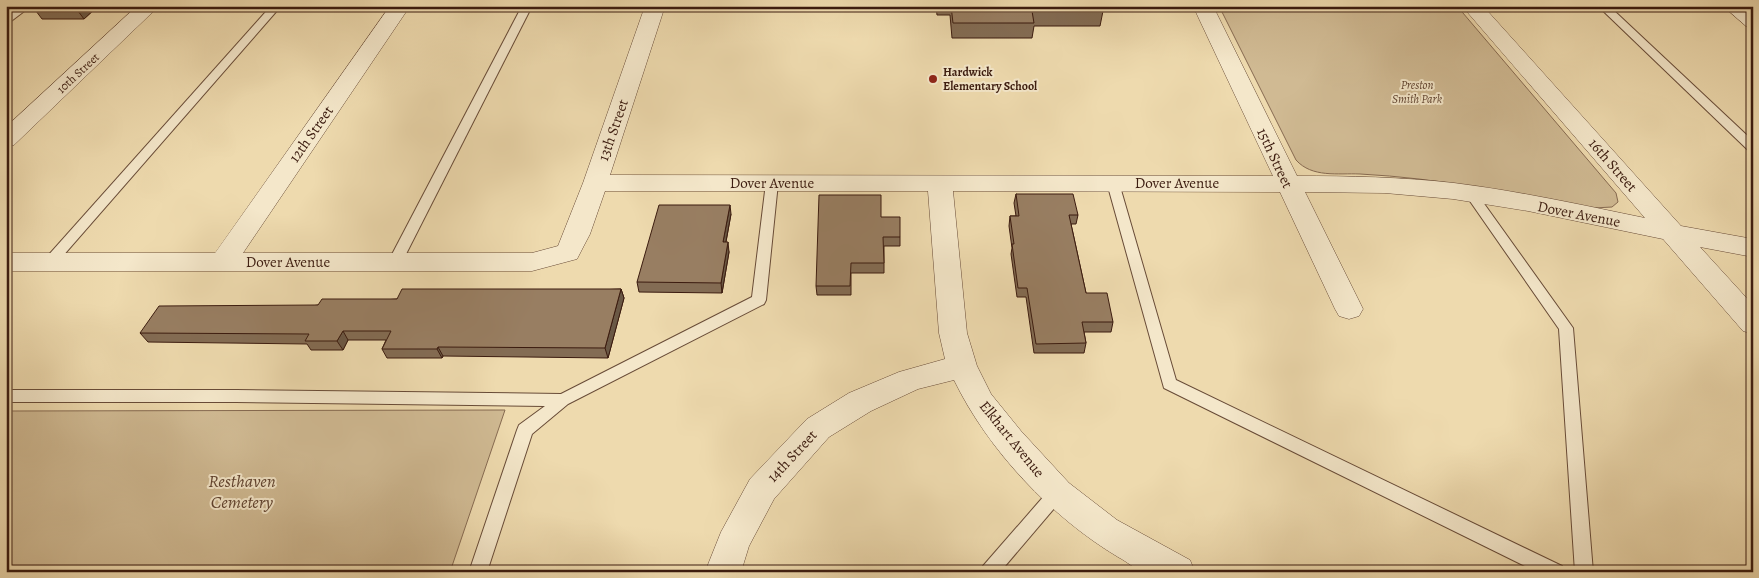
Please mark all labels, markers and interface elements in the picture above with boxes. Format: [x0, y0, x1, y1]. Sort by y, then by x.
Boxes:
street label: 10th Street [53, 49, 103, 97]
place label: Hardwick Elementary School [943, 64, 1038, 94]
marker: Hardwick Elementary School [927, 73, 939, 85]
park label: Preston Smith Park [1392, 77, 1443, 107]
street label: 13th Street [593, 96, 633, 164]
street label: 12th Street [284, 102, 338, 166]
street label: 15th Street [1252, 125, 1298, 191]
street label: 16th Street [1584, 134, 1642, 196]
street label: Dover Avenue [730, 173, 814, 193]
street label: Dover Avenue [1135, 173, 1219, 193]
street label: Dover Avenue [1536, 196, 1623, 232]
street label: Dover Avenue [246, 252, 330, 272]
street label: Elkhart Avenue [975, 396, 1049, 482]
street label: 14th Street [763, 425, 821, 486]
park label: Resthaven Cemetery [208, 469, 276, 514]

